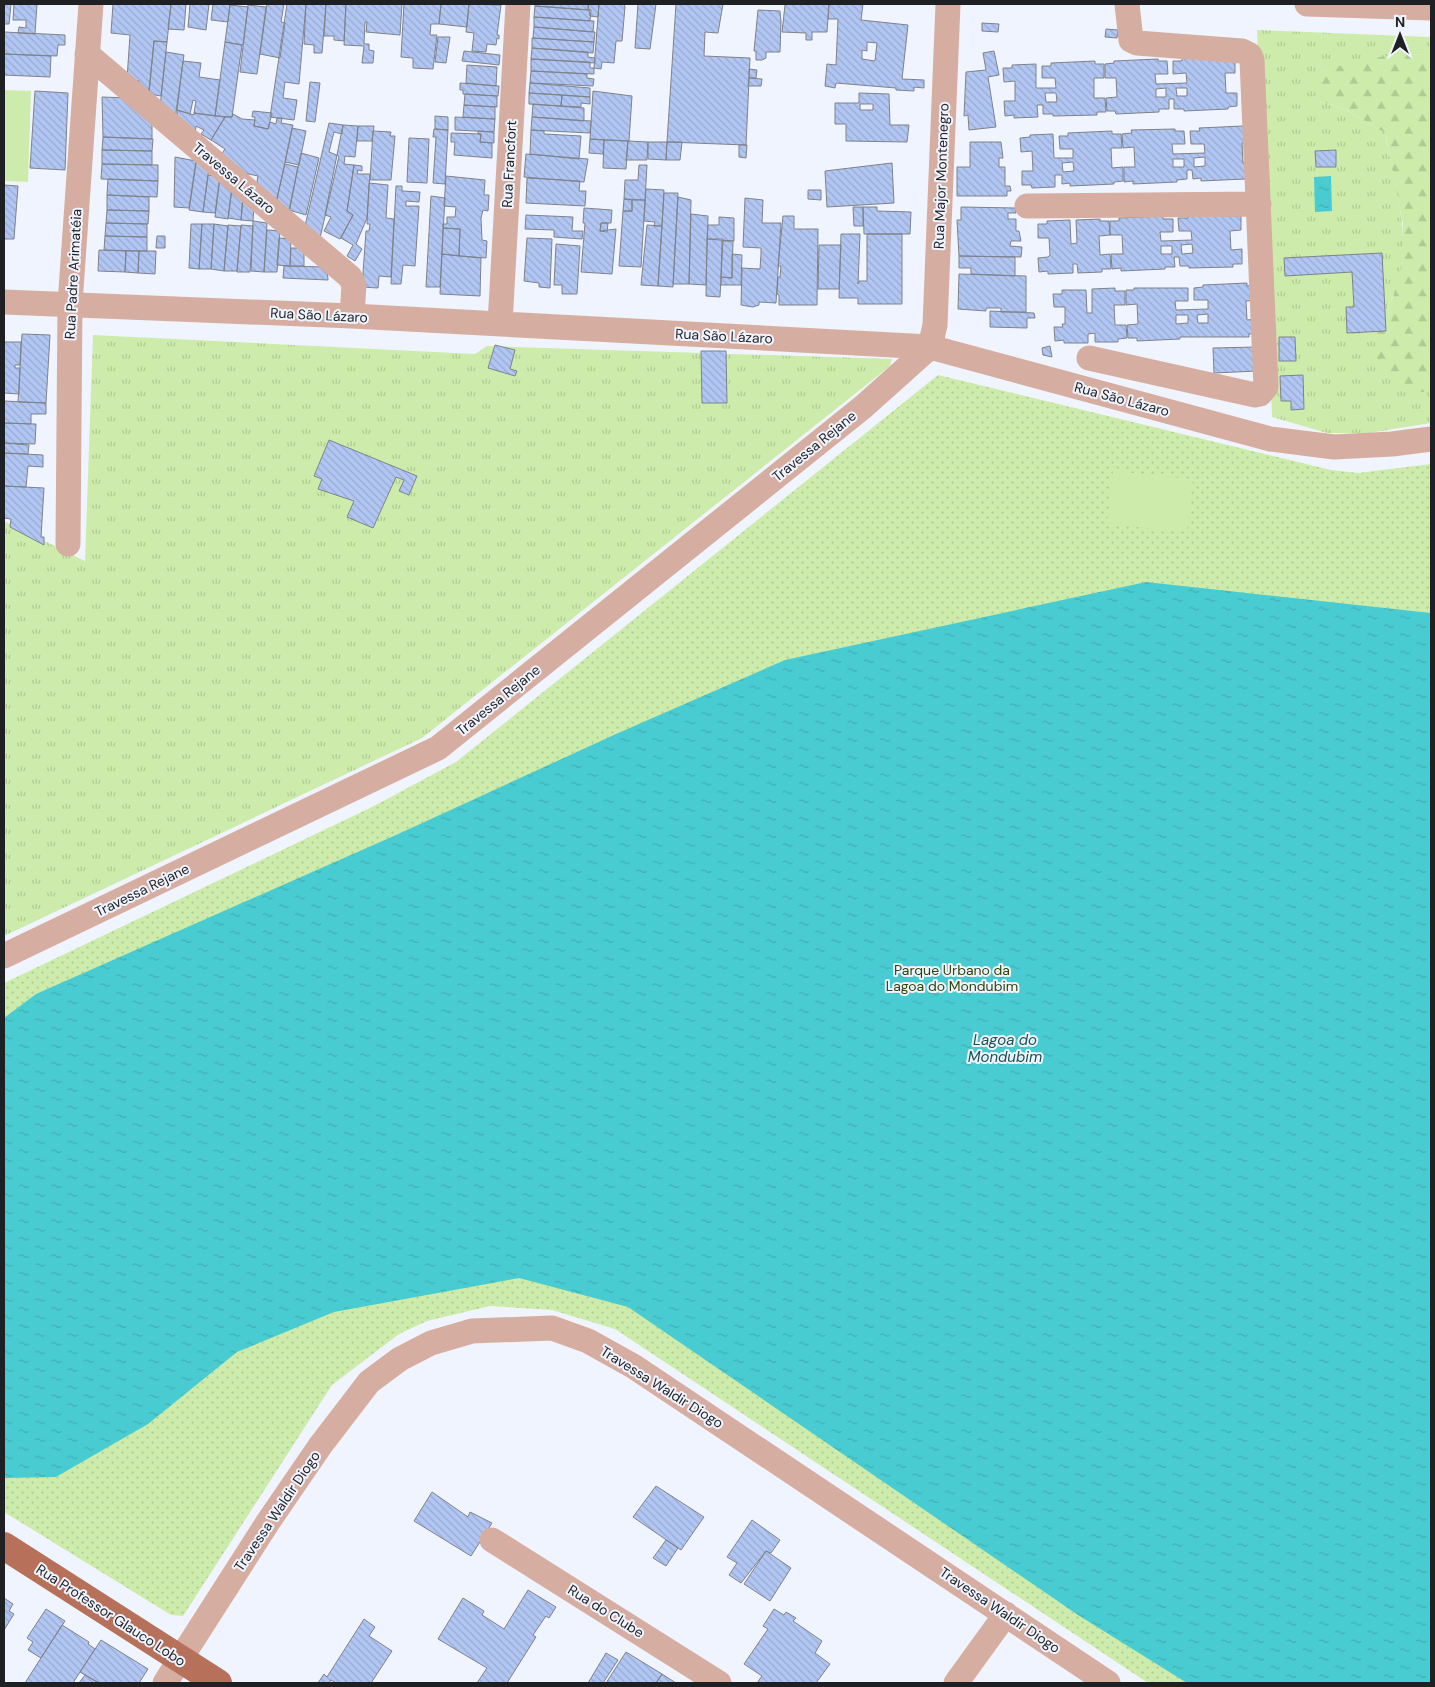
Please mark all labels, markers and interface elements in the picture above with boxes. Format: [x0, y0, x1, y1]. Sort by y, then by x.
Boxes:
north arrow [1375, 10, 1425, 60]
text: N [1395, 13, 1405, 31]
street label: Rua Major Montenegro [929, 103, 953, 249]
street label: Rua Francfort [498, 120, 520, 208]
street label: Travessa Lázaro [189, 138, 279, 218]
street label: Rua Padre Arimatéia [61, 208, 85, 340]
street label: Rua São Lázaro [270, 303, 368, 327]
street label: Rua São Lázaro [675, 324, 773, 348]
street label: Rua São Lázaro [1072, 378, 1172, 420]
street label: Travessa Rejane [768, 407, 860, 485]
street label: Travessa Rejane [452, 661, 544, 739]
street label: Travessa Rejane [92, 859, 192, 921]
park label: Parque Urbano da Lagoa do Mondubim [886, 961, 1018, 995]
water label: Lagoa do Mondubim [968, 1030, 1042, 1067]
street label: Travessa Waldir Diogo [597, 1342, 727, 1432]
street label: Travessa Waldir Diogo [230, 1447, 324, 1575]
street label: Rua Professor Glauco Lobo [33, 1560, 189, 1670]
street label: Travessa Waldir Diogo [936, 1563, 1064, 1657]
street label: Rua do Clube [565, 1580, 647, 1642]

